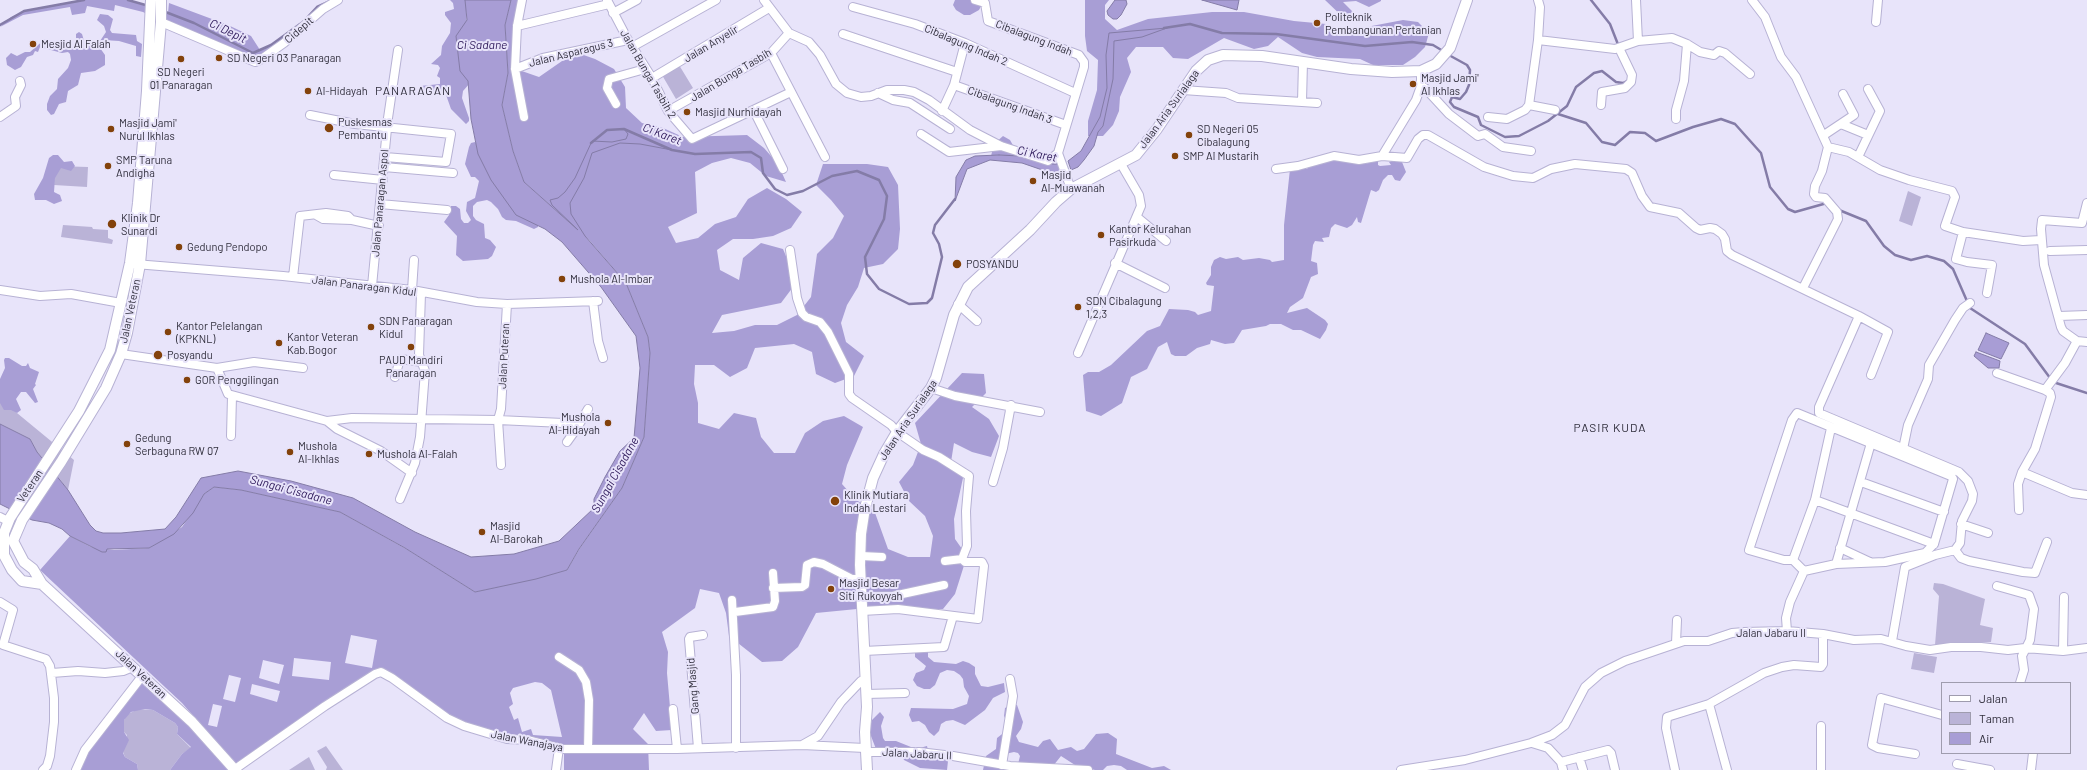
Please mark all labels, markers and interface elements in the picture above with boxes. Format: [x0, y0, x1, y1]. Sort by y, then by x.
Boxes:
place label: Politeknik Pembangunan Pertanian [1325, 10, 1442, 36]
street label: Cidepit [282, 14, 316, 46]
water label: Ci Depit [207, 16, 249, 46]
street label: Cibalagung Indah [994, 17, 1074, 59]
marker: Politeknik Pembangunan Pertanian [1312, 18, 1322, 28]
street label: Cibalagung Indah 2 [922, 21, 1010, 69]
street label: Jalan Anyelir [682, 23, 740, 65]
street label: Jalan Bunga Tasbih 2 [617, 27, 679, 121]
street label: Jalan Asparagus 3 [527, 36, 615, 70]
place label: Mesjid Al Falah [41, 37, 111, 51]
water label: Ci Sadane [457, 38, 507, 52]
marker: Mesjid Al Falah [28, 39, 38, 49]
street label: Jalan Bunga Tasbih [688, 46, 774, 104]
place label: SD Negeri 03 Panaragan [227, 51, 341, 65]
marker: SD Negeri 03 Panaragan [214, 53, 224, 63]
marker: SD Negeri 01 Panaragan [176, 54, 186, 64]
place label: SD Negeri 01 Panaragan [150, 65, 212, 91]
street label: Jalan Aria Surialaga [1136, 67, 1202, 151]
place label: Masjid Jami' Al Ikhlas [1421, 71, 1479, 97]
marker: Masjid Jami' Al Ikhlas [1408, 79, 1418, 89]
place label: Al-Hidayah [316, 84, 368, 98]
district label: PANARAGAN [375, 84, 451, 98]
street label: Cibalagung Indah 3 [966, 84, 1054, 126]
marker: Al-Hidayah [303, 86, 313, 96]
place label: Masjid Nurhidayah [695, 105, 782, 119]
marker: Masjid Nurhidayah [682, 107, 692, 117]
place label: Puskesmas Pembantu [338, 115, 392, 141]
place label: Masjid Jami' Nurul Ikhlas [119, 116, 177, 142]
water label: Ci Karet [641, 120, 683, 148]
marker: Puskesmas Pembantu [323, 122, 335, 134]
place label: SD Negeri 05 Cibalagung [1197, 122, 1258, 148]
marker: Masjid Jami' Nurul Ikhlas [106, 124, 116, 134]
marker: SD Negeri 05 Cibalagung [1184, 130, 1194, 140]
water label: Ci Karet [1016, 143, 1058, 165]
street label: Jalan Panaragan Aspol [369, 149, 391, 257]
place label: SMP Al Mustarih [1183, 149, 1259, 163]
marker: SMP Al Mustarih [1170, 151, 1180, 161]
place label: SMP Taruna Andigha [116, 153, 172, 179]
marker: SMP Taruna Andigha [103, 161, 113, 171]
place label: Masjid Al-Muawanah [1041, 168, 1105, 194]
marker: Masjid Al-Muawanah [1028, 176, 1038, 186]
place label: Klinik Dr Sunardi [121, 211, 160, 237]
marker: Klinik Dr Sunardi [106, 218, 118, 230]
place label: Kantor Kelurahan Pasirkuda [1109, 222, 1191, 248]
marker: Kantor Kelurahan Pasirkuda [1096, 230, 1106, 240]
place label: Gedung Pendopo [187, 240, 268, 254]
marker: Gedung Pendopo [174, 242, 184, 252]
place label: POSYANDU [966, 257, 1019, 271]
marker: POSYANDU [951, 258, 963, 270]
place label: Mushola Al-Imbar [570, 272, 652, 286]
street label: Jalan Panaragan Kidul [311, 273, 417, 299]
marker: Mushola Al-Imbar [557, 274, 567, 284]
street label: Jalan Veteran [117, 278, 143, 344]
place label: SDN Cibalagung 1,2,3 [1086, 294, 1162, 320]
marker: SDN Cibalagung 1,2,3 [1073, 302, 1083, 312]
place label: SDN Panaragan Kidul [379, 314, 453, 340]
place label: Kantor Pelelangan (KPKNL) [176, 319, 262, 345]
marker: SDN Panaragan Kidul [366, 322, 376, 332]
street label: Jalan Puteran [496, 323, 512, 389]
marker: Kantor Pelelangan (KPKNL) [163, 327, 173, 337]
place label: Kantor Veteran Kab.Bogor [287, 330, 358, 356]
marker: Kantor Veteran Kab.Bogor [274, 338, 284, 348]
marker: PAUD Mandiri Panaragan [406, 342, 416, 352]
place label: Posyandu [167, 348, 213, 362]
marker: Posyandu [152, 349, 164, 361]
place label: PAUD Mandiri Panaragan [379, 353, 443, 379]
place label: GOR Penggilingan [195, 373, 279, 387]
marker: GOR Penggilingan [182, 375, 192, 385]
street label: Jalan Aria Surialaga [876, 377, 940, 463]
place label: Mushola Al-Hidayah [548, 410, 600, 436]
marker: Mushola Al-Hidayah [603, 418, 613, 428]
district label: PASIR KUDA [1573, 421, 1647, 435]
place label: Gedung Serbaguna RW 07 [135, 431, 218, 457]
water label: Sungai Cisadane [588, 435, 642, 515]
marker: Gedung Serbaguna RW 07 [122, 439, 132, 449]
place label: Mushola Al-Ikhlas [298, 439, 339, 465]
marker: Mushola Al-Ikhlas [285, 447, 295, 457]
place label: Mushola Al-Falah [377, 447, 457, 461]
marker: Mushola Al-Falah [364, 449, 374, 459]
street label: Veteran [14, 467, 46, 505]
water label: Sungai Cisadane [248, 472, 334, 508]
place label: Klinik Mutiara Indah Lestari [844, 488, 908, 514]
marker: Klinik Mutiara Indah Lestari [829, 495, 841, 507]
place label: Masjid Al-Barokah [490, 519, 543, 545]
marker: Masjid Al-Barokah [477, 527, 487, 537]
place label: Masjid Besar Siti Rukoyyah [839, 576, 903, 602]
marker: Masjid Besar Siti Rukoyyah [826, 584, 836, 594]
street label: Jalan Jabaru II [1736, 626, 1806, 640]
street label: Jalan Veteran [113, 647, 169, 701]
street label: Gang Masjid [684, 657, 702, 715]
legend [1941, 682, 2071, 754]
text: Jalan [1979, 691, 2007, 705]
text: Taman [1979, 711, 2014, 725]
street label: Jalan Wanajaya [490, 728, 564, 754]
text: Air [1979, 731, 1994, 745]
street label: Jalan Jabaru II [882, 746, 952, 762]

